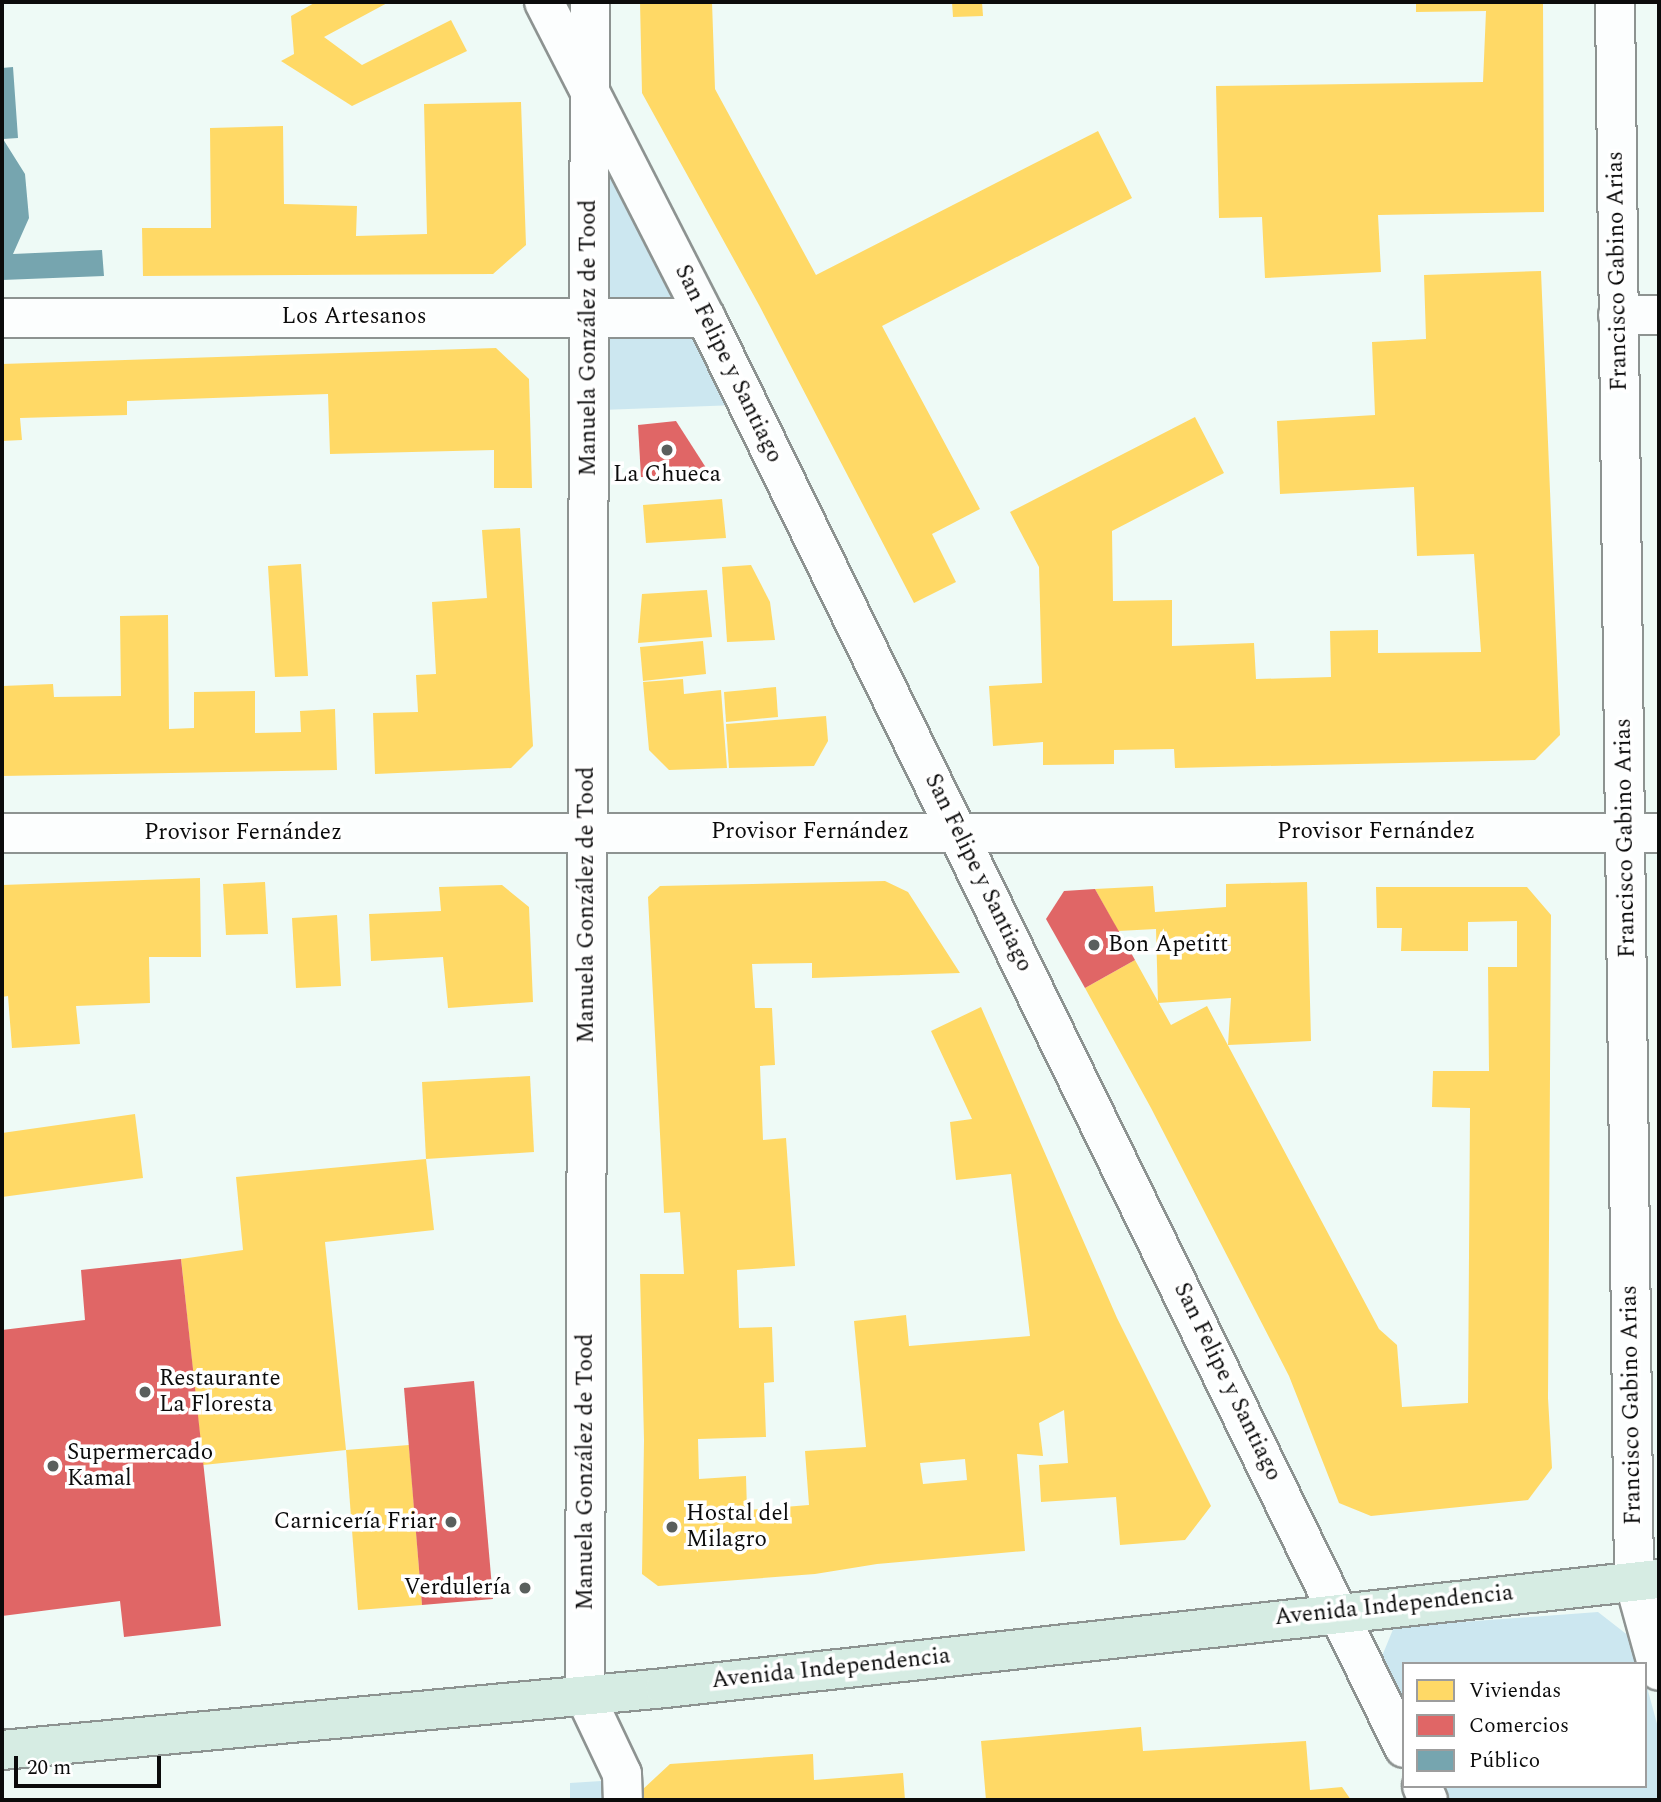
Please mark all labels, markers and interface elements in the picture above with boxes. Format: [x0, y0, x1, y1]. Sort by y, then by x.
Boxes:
street label: Francisco Gabino Arias [1602, 151, 1634, 391]
street label: Manuela González de Tood [575, 200, 603, 476]
street label: San Felipe y Santiago [668, 260, 788, 468]
street label: Los Artesanos [281, 303, 427, 331]
marker: La Chueca [659, 442, 675, 458]
place label: La Chueca [613, 461, 721, 489]
street label: Francisco Gabino Arias [1610, 718, 1642, 958]
street label: Manuela González de Tood [573, 767, 601, 1043]
street label: San Felipe y Santiago [918, 769, 1038, 977]
street label: Provisor Fernández [711, 818, 909, 846]
street label: Provisor Fernández [1277, 818, 1475, 846]
street label: Provisor Fernández [144, 819, 342, 847]
place label: Bon Apetitt [1108, 931, 1228, 959]
marker: Bon Apetitt [1086, 937, 1102, 953]
street label: San Felipe y Santiago [1167, 1278, 1287, 1486]
street label: Francisco Gabino Arias [1616, 1285, 1648, 1525]
street label: Manuela González de Tood [572, 1334, 600, 1610]
place label: Restaurante La Floresta [159, 1365, 281, 1419]
marker: Restaurante La Floresta [137, 1384, 153, 1400]
place label: Supermercado Kamal [67, 1439, 213, 1493]
marker: Supermercado Kamal [45, 1458, 61, 1474]
place label: Hostal del Milagro [686, 1500, 789, 1554]
place label: Carnicería Friar [274, 1508, 437, 1536]
marker: Carnicería Friar [443, 1514, 459, 1530]
marker: Hostal del Milagro [664, 1519, 680, 1535]
place label: Verdulería [404, 1574, 511, 1602]
marker: Verdulería [517, 1580, 533, 1596]
street label: Avenida Independencia [1273, 1580, 1515, 1632]
street label: Avenida Independencia [710, 1643, 952, 1695]
legend [1402, 1662, 1647, 1788]
text: Viviendas [1469, 1675, 1561, 1707]
text: Comercios [1469, 1710, 1569, 1742]
scale bar [18, 1742, 164, 1786]
text: Público [1469, 1745, 1540, 1777]
text: 20 m [27, 1752, 71, 1784]

